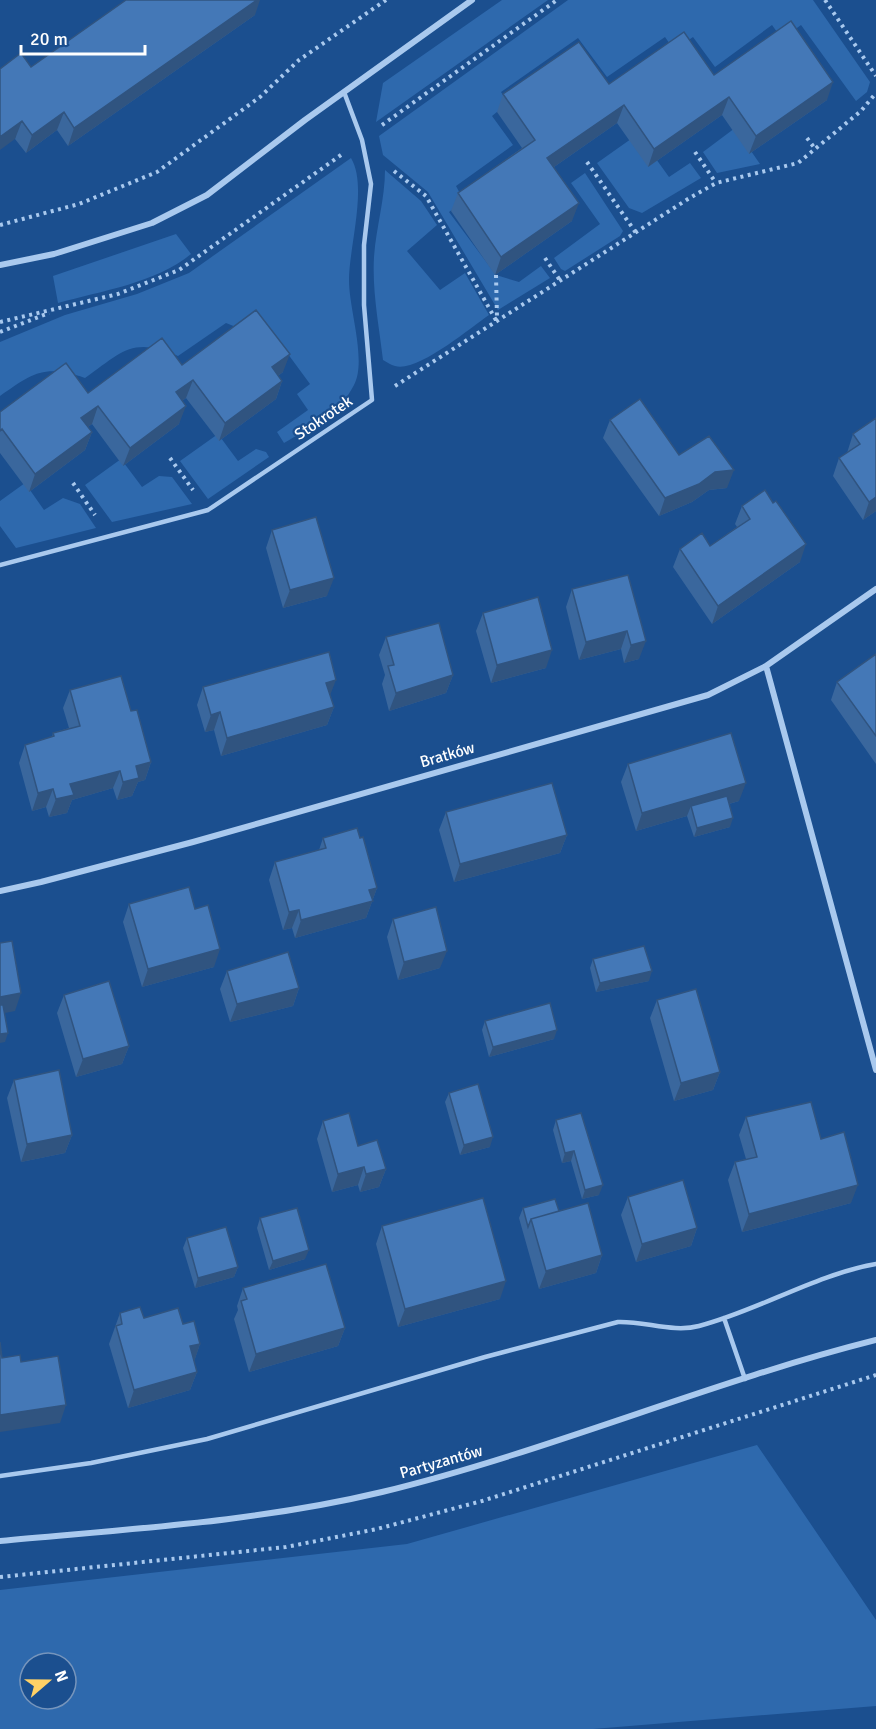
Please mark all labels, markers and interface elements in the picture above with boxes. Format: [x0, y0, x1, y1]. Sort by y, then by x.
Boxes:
scale bar [21, 18, 146, 56]
text: 20 m [30, 28, 68, 50]
street label: Stokrotek [291, 391, 356, 445]
street label: Bratków [418, 737, 477, 772]
street label: Partyzantów [397, 1440, 485, 1483]
north arrow [18, 1651, 78, 1711]
text: N [50, 1668, 72, 1685]

